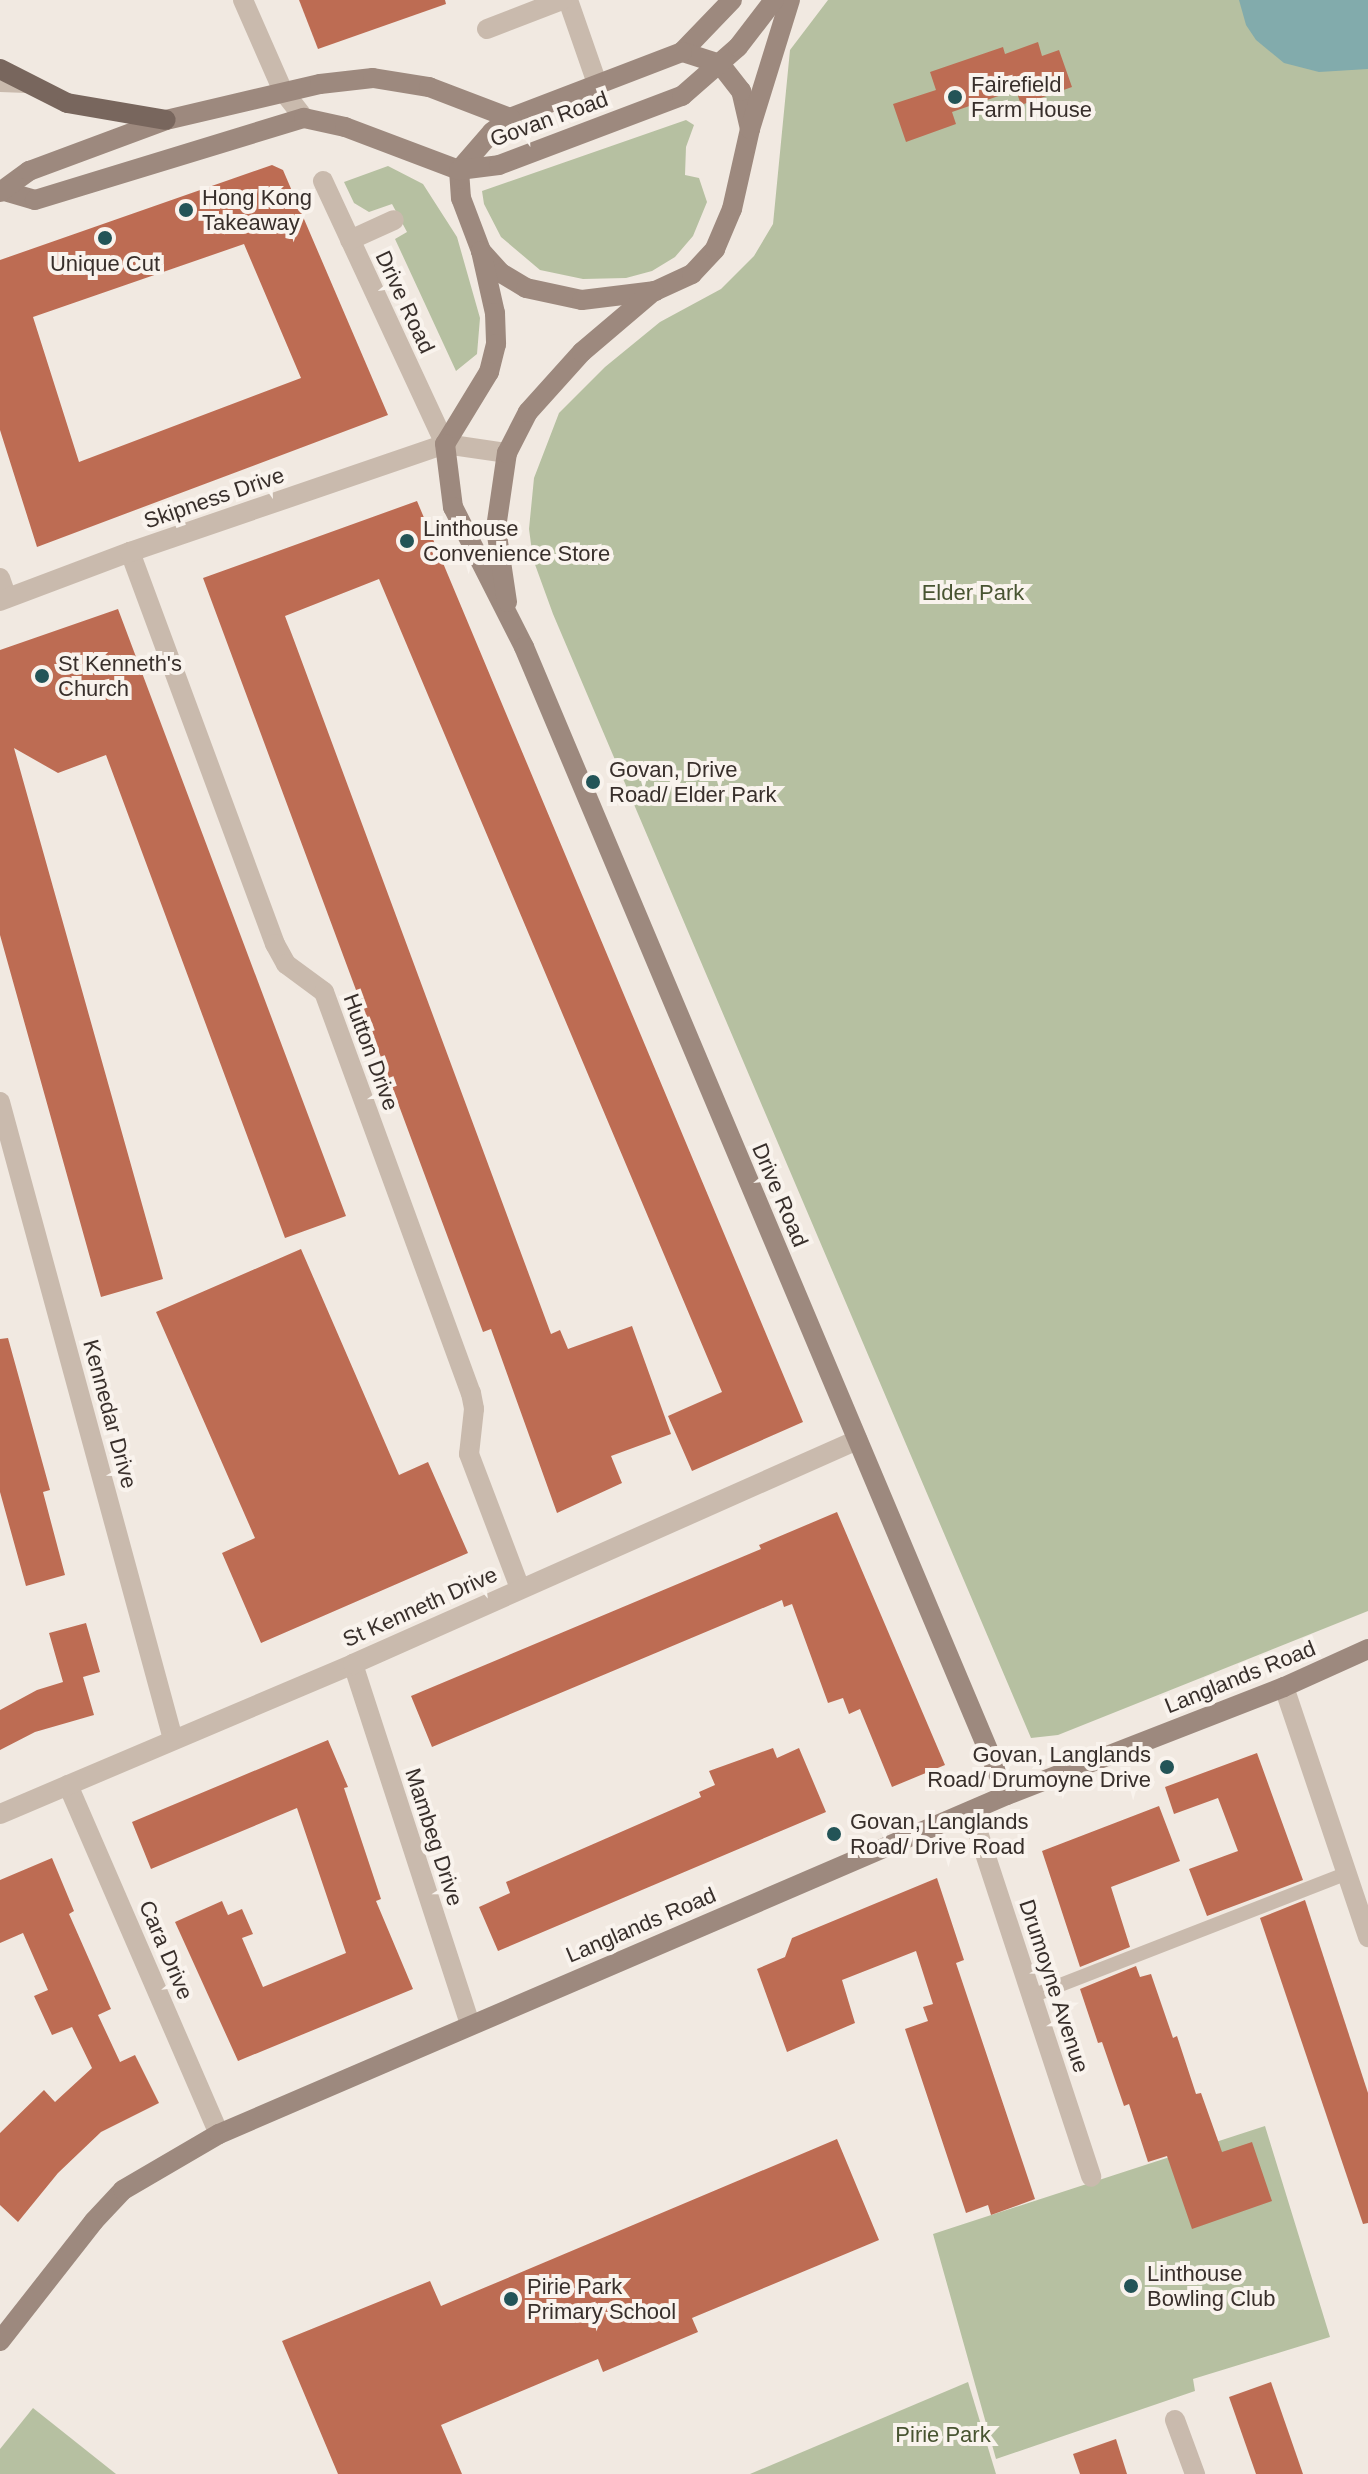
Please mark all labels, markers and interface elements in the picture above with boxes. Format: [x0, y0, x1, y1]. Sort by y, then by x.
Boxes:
place label: Fairefield Farm House [971, 71, 1092, 122]
street label: Govan Road [486, 85, 612, 153]
marker: Fairefield Farm House [946, 88, 964, 106]
place label: Hong Kong Takeaway [202, 184, 312, 236]
marker: Hong Kong Takeaway [177, 201, 195, 219]
marker: Unique Cut [96, 229, 114, 247]
street label: Drive Road [370, 247, 440, 357]
place label: Unique Cut [50, 251, 160, 277]
street label: Skipness Drive [140, 462, 288, 534]
place label: Linthouse Convenience Store [423, 515, 610, 566]
marker: Linthouse Convenience Store [398, 532, 416, 550]
park label: Elder Park [922, 580, 1024, 606]
place label: St Kenneth's Church [58, 650, 182, 702]
marker: St Kenneth's Church [33, 667, 51, 685]
place label: Govan, Drive Road/ Elder Park [609, 756, 777, 808]
marker: Govan, Drive Road/ Elder Park [584, 773, 602, 791]
street label: Hutton Drive [338, 990, 404, 1114]
street label: Drive Road [746, 1139, 814, 1251]
street label: Kennedar Drive [77, 1337, 143, 1491]
street label: St Kenneth Drive [339, 1561, 501, 1653]
street label: Langlands Road [1161, 1635, 1319, 1719]
place label: Govan, Langlands Road/ Drumoyne Drive [927, 1741, 1151, 1792]
marker: Govan, Langlands Road/ Drumoyne Drive [1158, 1758, 1176, 1776]
street label: Mambeg Drive [399, 1765, 469, 1909]
place label: Govan, Langlands Road/ Drive Road [850, 1808, 1029, 1860]
marker: Govan, Langlands Road/ Drive Road [825, 1825, 843, 1843]
street label: Langlands Road [562, 1882, 720, 1968]
street label: Drumoyne Avenue [1013, 1895, 1095, 2077]
street label: Cara Drive [133, 1896, 199, 2004]
place label: Linthouse Bowling Club [1147, 2260, 1275, 2312]
place label: Pirie Park Primary School [527, 2273, 676, 2324]
marker: Linthouse Bowling Club [1122, 2277, 1140, 2295]
marker: Pirie Park Primary School [502, 2290, 520, 2308]
park label: Pirie Park [895, 2422, 991, 2448]

